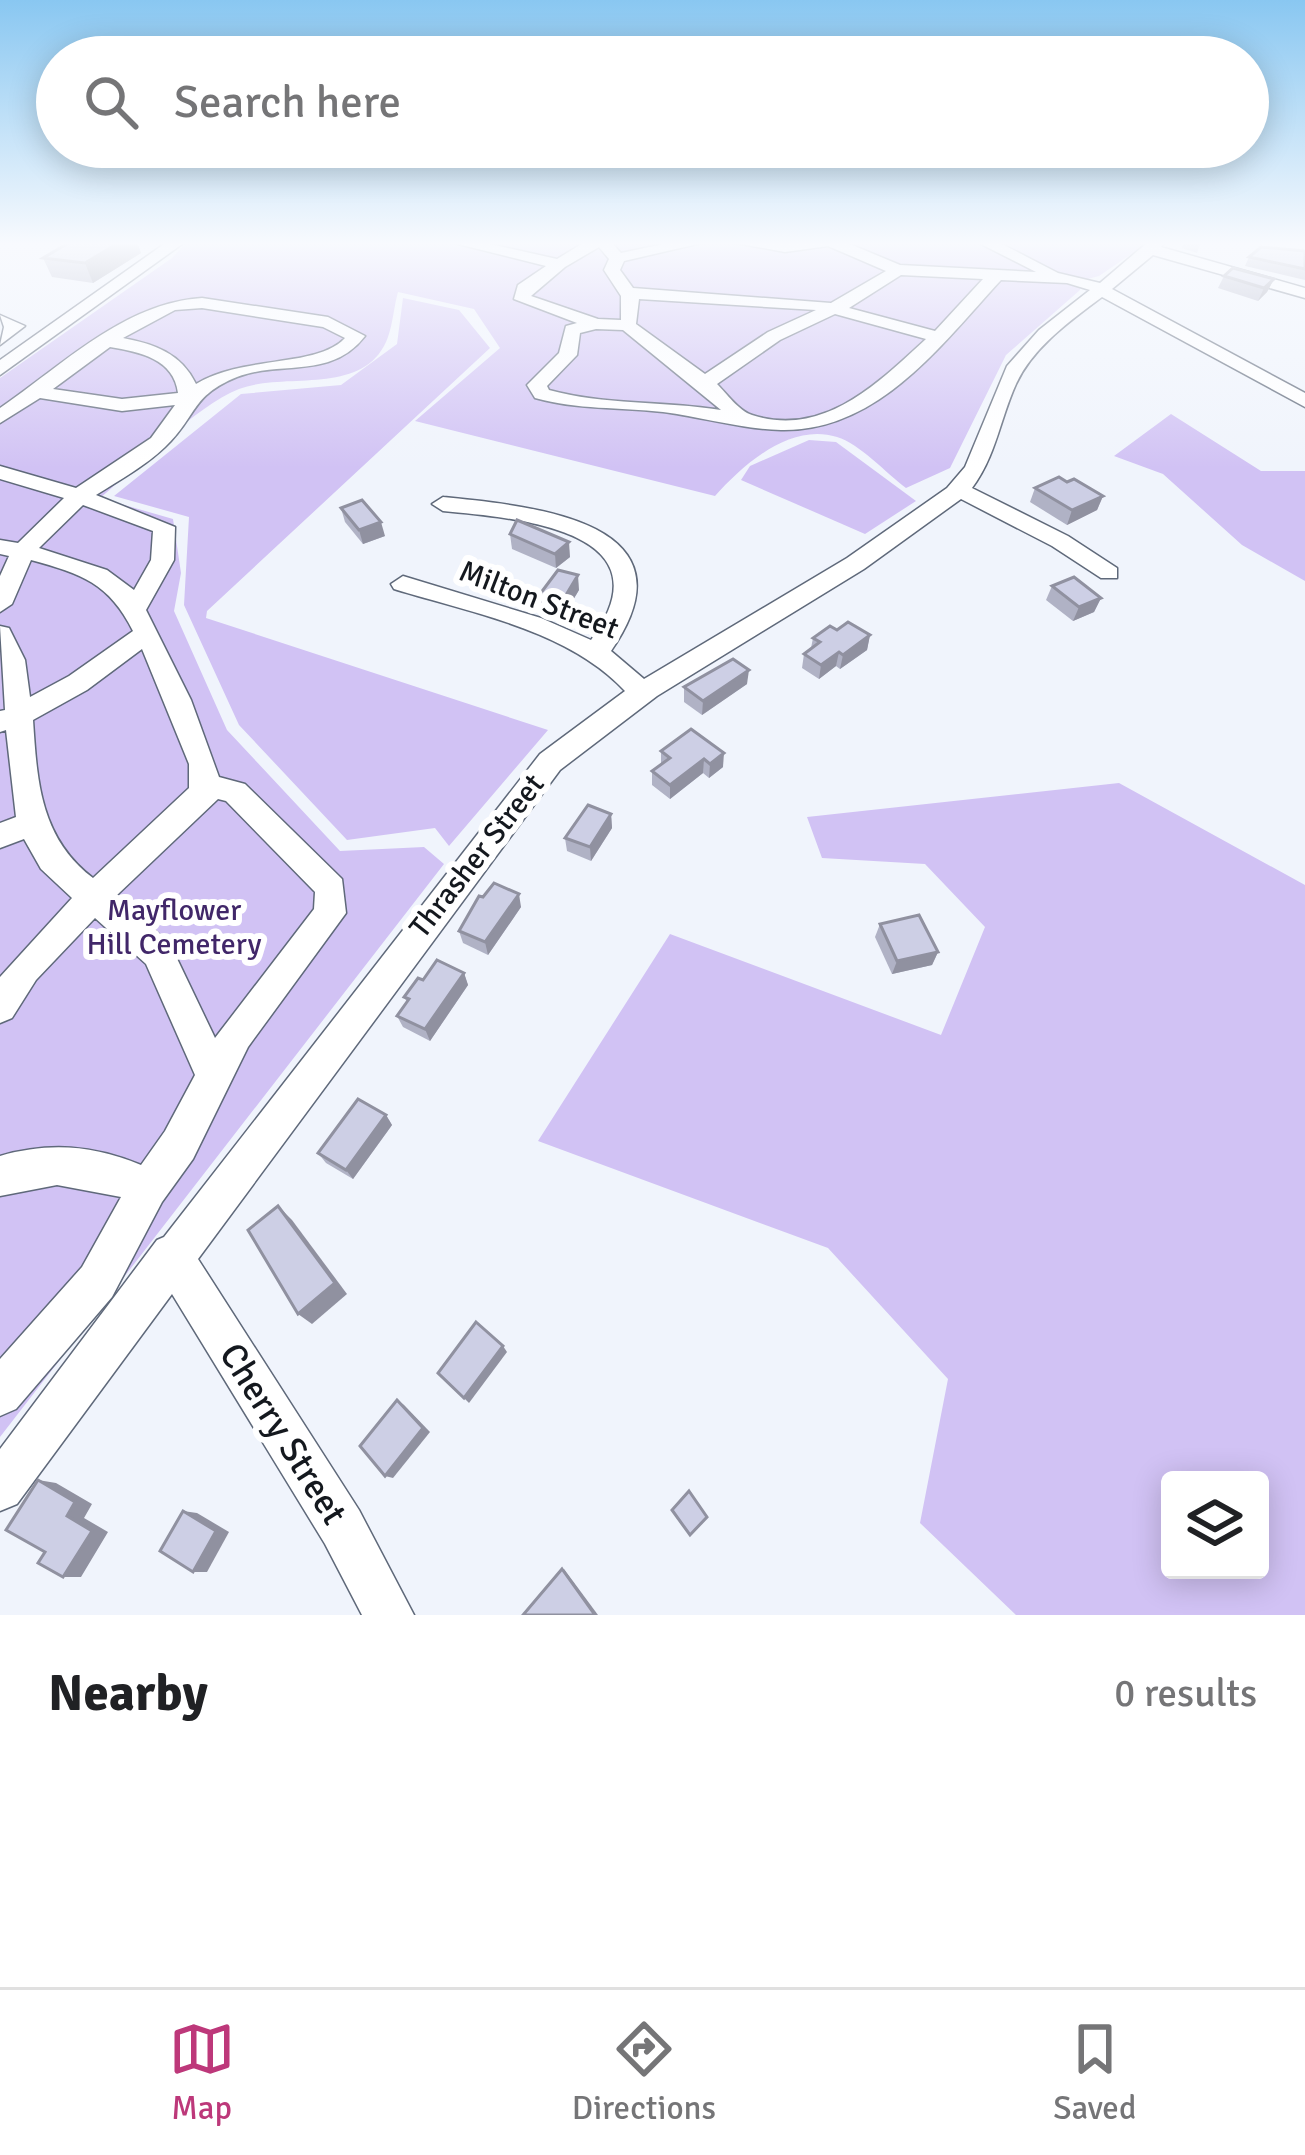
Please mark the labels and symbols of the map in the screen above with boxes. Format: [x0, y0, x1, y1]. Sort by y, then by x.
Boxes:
street label: Milton Street [454, 553, 624, 647]
street label: Thrasher Street [402, 767, 552, 945]
park label: Mayflower Hill Cemetery [86, 892, 262, 963]
street label: Cherry Street [210, 1335, 356, 1533]

